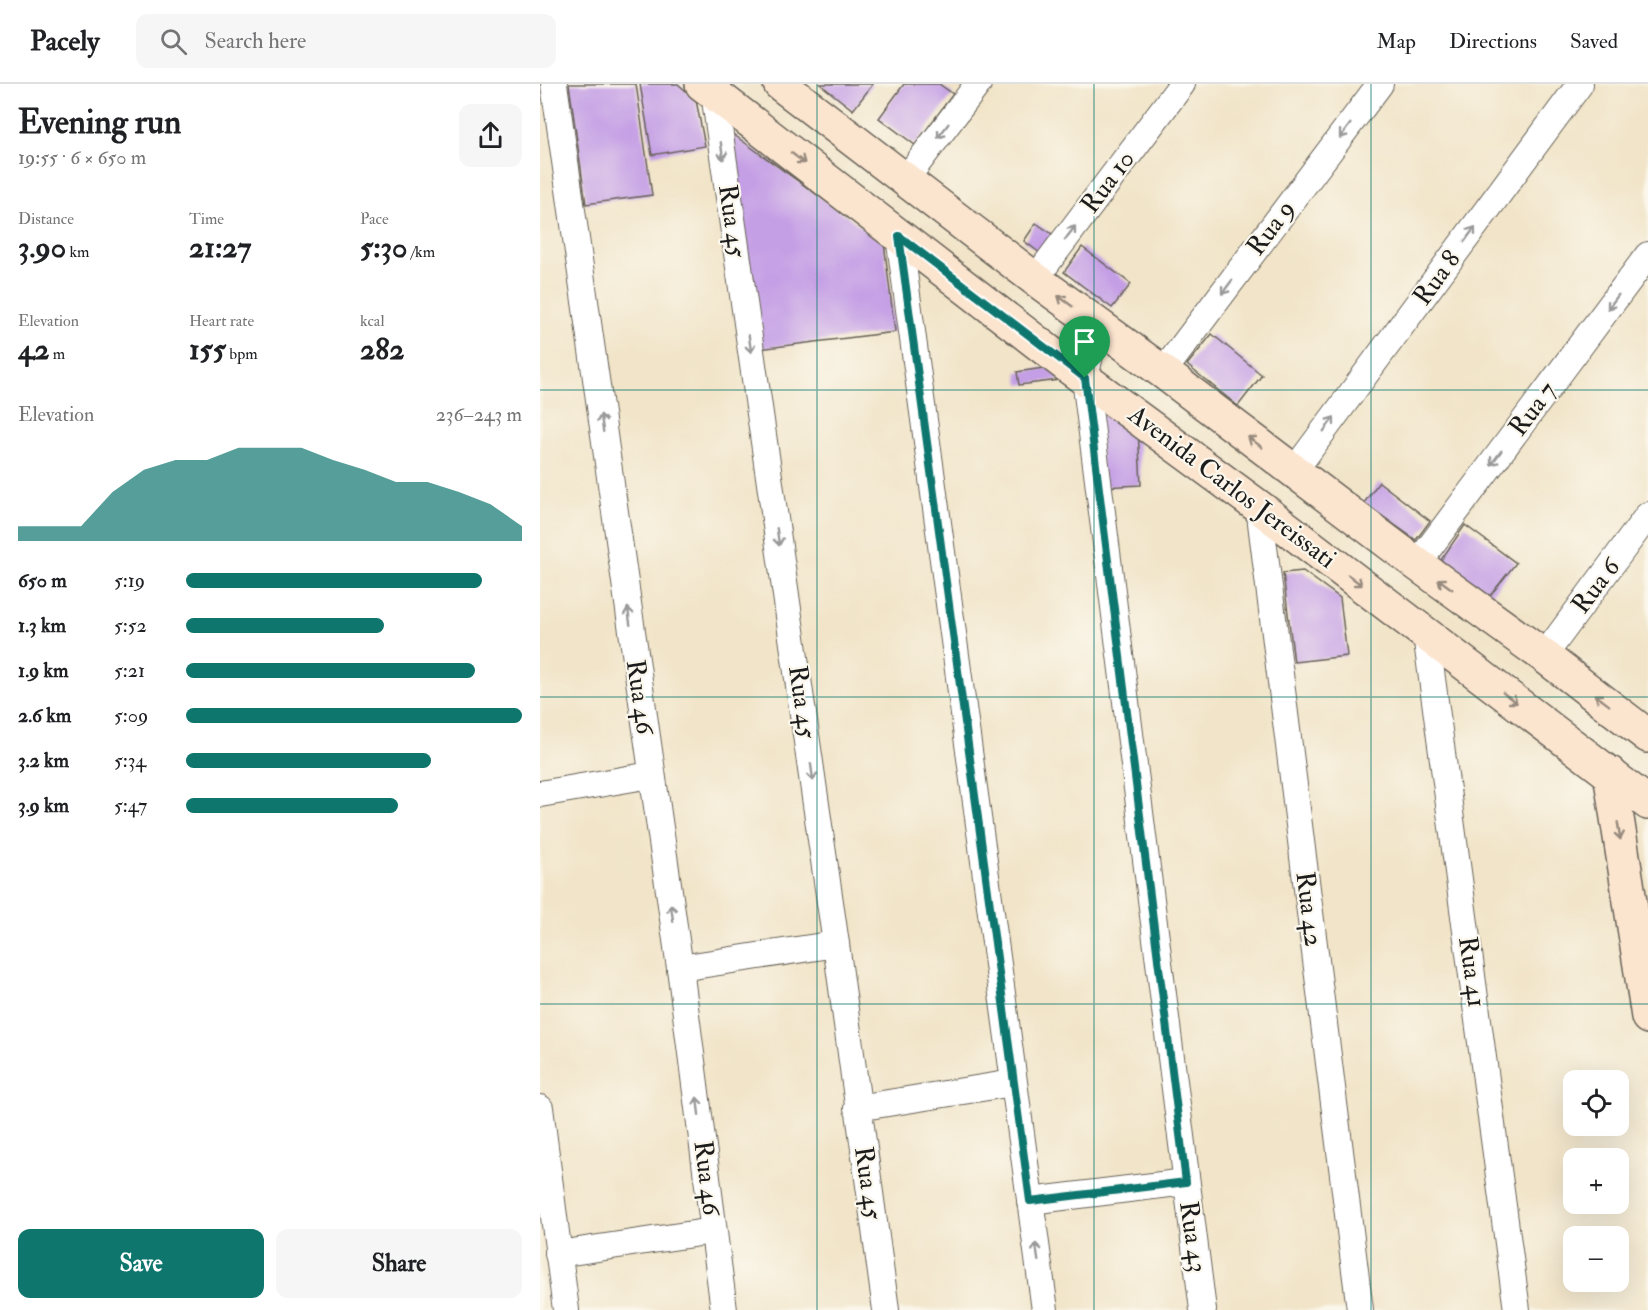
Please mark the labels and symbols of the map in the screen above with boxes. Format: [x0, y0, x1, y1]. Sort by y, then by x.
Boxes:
one-way arrow [936, 122, 949, 138]
one-way arrow [1338, 122, 1351, 138]
one-way arrow [717, 141, 728, 161]
street label: Rua 10 [1074, 144, 1142, 220]
one-way arrow [790, 151, 806, 164]
street label: Rua 45 [711, 182, 753, 260]
street label: Rua 9 [1240, 194, 1302, 262]
one-way arrow [1064, 225, 1077, 241]
one-way arrow [1463, 226, 1476, 242]
street label: Rua 8 [1406, 244, 1468, 312]
one-way arrow [1221, 278, 1234, 294]
one-way arrow [1607, 293, 1619, 309]
one-way arrow [1057, 295, 1073, 307]
pin [1059, 316, 1110, 378]
one-way arrow [745, 334, 756, 354]
street label: Rua 7 [1502, 375, 1564, 443]
street label: Avenida Carlos Jereissati [1121, 398, 1342, 576]
one-way arrow [596, 414, 607, 433]
one-way arrow [1323, 417, 1335, 433]
one-way arrow [1247, 436, 1263, 449]
one-way arrow [1490, 449, 1503, 465]
one-way arrow [772, 527, 783, 547]
street label: Rua 6 [1565, 550, 1628, 620]
one-way arrow [1347, 573, 1363, 586]
one-way arrow [1437, 578, 1453, 590]
one-way arrow [623, 607, 634, 626]
street label: Rua 46 [619, 658, 661, 738]
street label: Rua 45 [781, 663, 823, 741]
one-way arrow [1502, 692, 1518, 704]
one-way arrow [1594, 694, 1610, 706]
one-way arrow [806, 762, 817, 781]
one-way arrow [1614, 821, 1625, 841]
street label: Rua 42 [1289, 870, 1329, 948]
one-way arrow [666, 904, 677, 923]
street label: Rua 41 [1451, 934, 1493, 1010]
one-way arrow [692, 1097, 703, 1117]
street label: Rua 46 [687, 1139, 728, 1219]
street label: Rua 45 [847, 1144, 889, 1222]
street label: Rua 43 [1172, 1199, 1214, 1275]
one-way arrow [1031, 1243, 1042, 1262]

